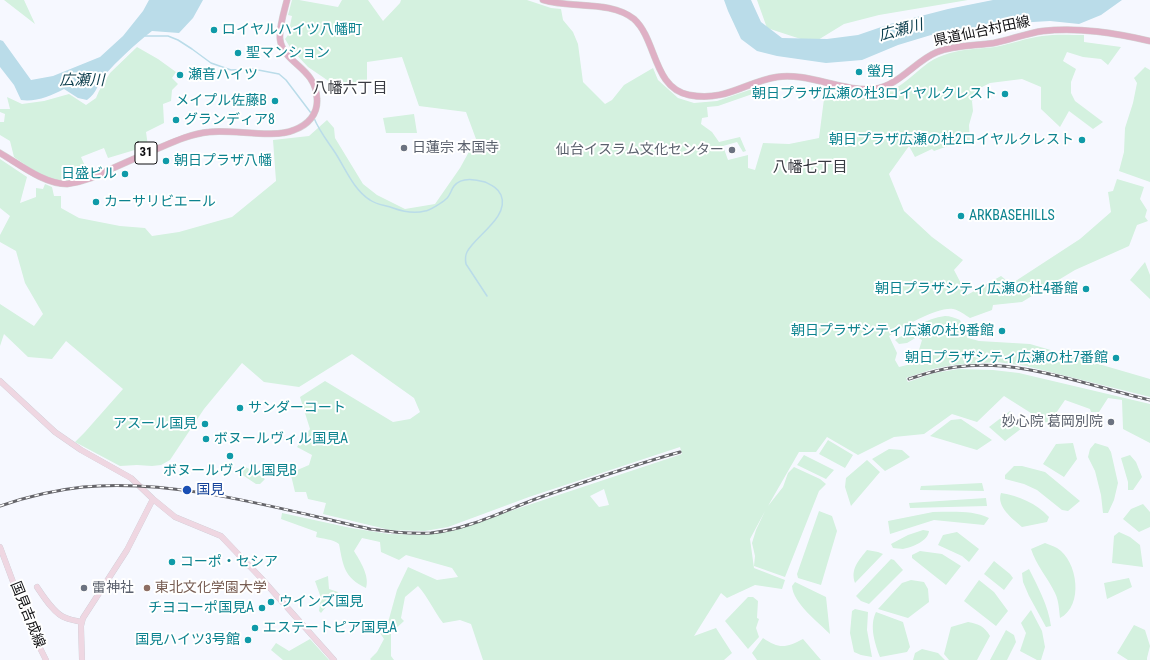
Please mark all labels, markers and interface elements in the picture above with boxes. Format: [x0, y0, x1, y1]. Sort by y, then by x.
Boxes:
street label: 県道仙台村田線 [932, 14, 1032, 50]
water label: 広瀬川 [877, 16, 925, 46]
place label: ロイヤルハイツ八幡町 [222, 22, 362, 38]
marker: ロイヤルハイツ八幡町 [209, 25, 219, 35]
place label: 聖マンション [246, 45, 330, 61]
marker: 聖マンション [233, 48, 243, 58]
place label: 螢月 [867, 64, 895, 80]
place label: 瀬音ハイツ [188, 67, 258, 83]
marker: 螢月 [854, 67, 864, 77]
marker: 瀬音ハイツ [175, 70, 185, 80]
water label: 広瀬川 [60, 72, 104, 90]
district label: 八幡六丁目 [313, 80, 387, 98]
place label: 朝日プラザ広瀬の杜3ロイヤルクレスト [752, 86, 997, 102]
marker: 朝日プラザ広瀬の杜3ロイヤルクレスト [1000, 89, 1010, 99]
place label: メイプル佐藤B [175, 93, 267, 109]
marker: メイプル佐藤B [270, 96, 280, 106]
place label: グランディア8 [184, 112, 275, 128]
marker: グランディア8 [171, 115, 181, 125]
place label: 朝日プラザ広瀬の杜2ロイヤルクレスト [829, 132, 1074, 148]
marker: 朝日プラザ広瀬の杜2ロイヤルクレスト [1077, 135, 1087, 145]
place label: 日蓮宗 本国寺 [412, 140, 499, 156]
road number: 31 [135, 142, 157, 164]
place label: 仙台イスラム文化センター [556, 142, 724, 158]
marker: 日蓮宗 本国寺 [399, 143, 409, 153]
marker: 仙台イスラム文化センター [727, 145, 737, 155]
place label: 朝日プラザ八幡 [174, 153, 272, 169]
marker: 朝日プラザ八幡 [161, 156, 171, 166]
district label: 八幡七丁目 [773, 159, 847, 177]
place label: 日盛ビル [61, 166, 117, 182]
marker: 日盛ビル [120, 169, 130, 179]
place label: カーサリビエール [104, 194, 216, 210]
marker: カーサリビエール [91, 197, 101, 207]
place label: ARKBASEHILLS [969, 208, 1055, 224]
marker: ARKBASEHILLS [956, 211, 966, 221]
place label: 朝日プラザシティ広瀬の杜4番館 [875, 281, 1078, 297]
marker: 朝日プラザシティ広瀬の杜4番館 [1081, 284, 1091, 294]
place label: 朝日プラザシティ広瀬の杜9番館 [791, 323, 994, 339]
marker: 朝日プラザシティ広瀬の杜9番館 [997, 326, 1007, 336]
place label: 朝日プラザシティ広瀬の杜7番館 [905, 350, 1108, 366]
marker: 朝日プラザシティ広瀬の杜7番館 [1111, 353, 1121, 363]
place label: サンダーコート [248, 400, 346, 416]
marker: サンダーコート [235, 403, 245, 413]
place label: 妙心院 葛岡別院 [1002, 414, 1103, 430]
place label: アスール国見 [113, 416, 197, 432]
marker: 妙心院 葛岡別院 [1106, 417, 1116, 427]
marker: アスール国見 [200, 419, 210, 429]
place label: ボヌールヴィル国見A [214, 431, 348, 447]
marker: ボヌールヴィル国見A [201, 434, 211, 444]
marker: ボヌールヴィル国見B [225, 451, 235, 461]
place label: ボヌールヴィル国見B [163, 463, 297, 479]
place label: 国見 [196, 482, 224, 498]
marker: 国見 [181, 484, 193, 496]
place label: コーポ・セシア [180, 554, 278, 570]
marker: コーポ・セシア [167, 557, 177, 567]
street label: 国見吉成線 [6, 579, 48, 651]
place label: 雷神社 [92, 580, 134, 596]
place label: 東北文化学園大学 [155, 580, 267, 596]
marker: 雷神社 [79, 583, 89, 593]
marker: 東北文化学園大学 [142, 583, 152, 593]
place label: ウインズ国見 [279, 594, 363, 610]
marker: ウインズ国見 [266, 597, 276, 607]
place label: チヨコーポ国見A [148, 600, 254, 616]
marker: チヨコーポ国見A [257, 603, 267, 613]
place label: エステートピア国見A [263, 620, 397, 636]
marker: エステートピア国見A [250, 623, 260, 633]
place label: 国見ハイツ3号館 [135, 632, 240, 648]
marker: 国見ハイツ3号館 [243, 635, 253, 645]

